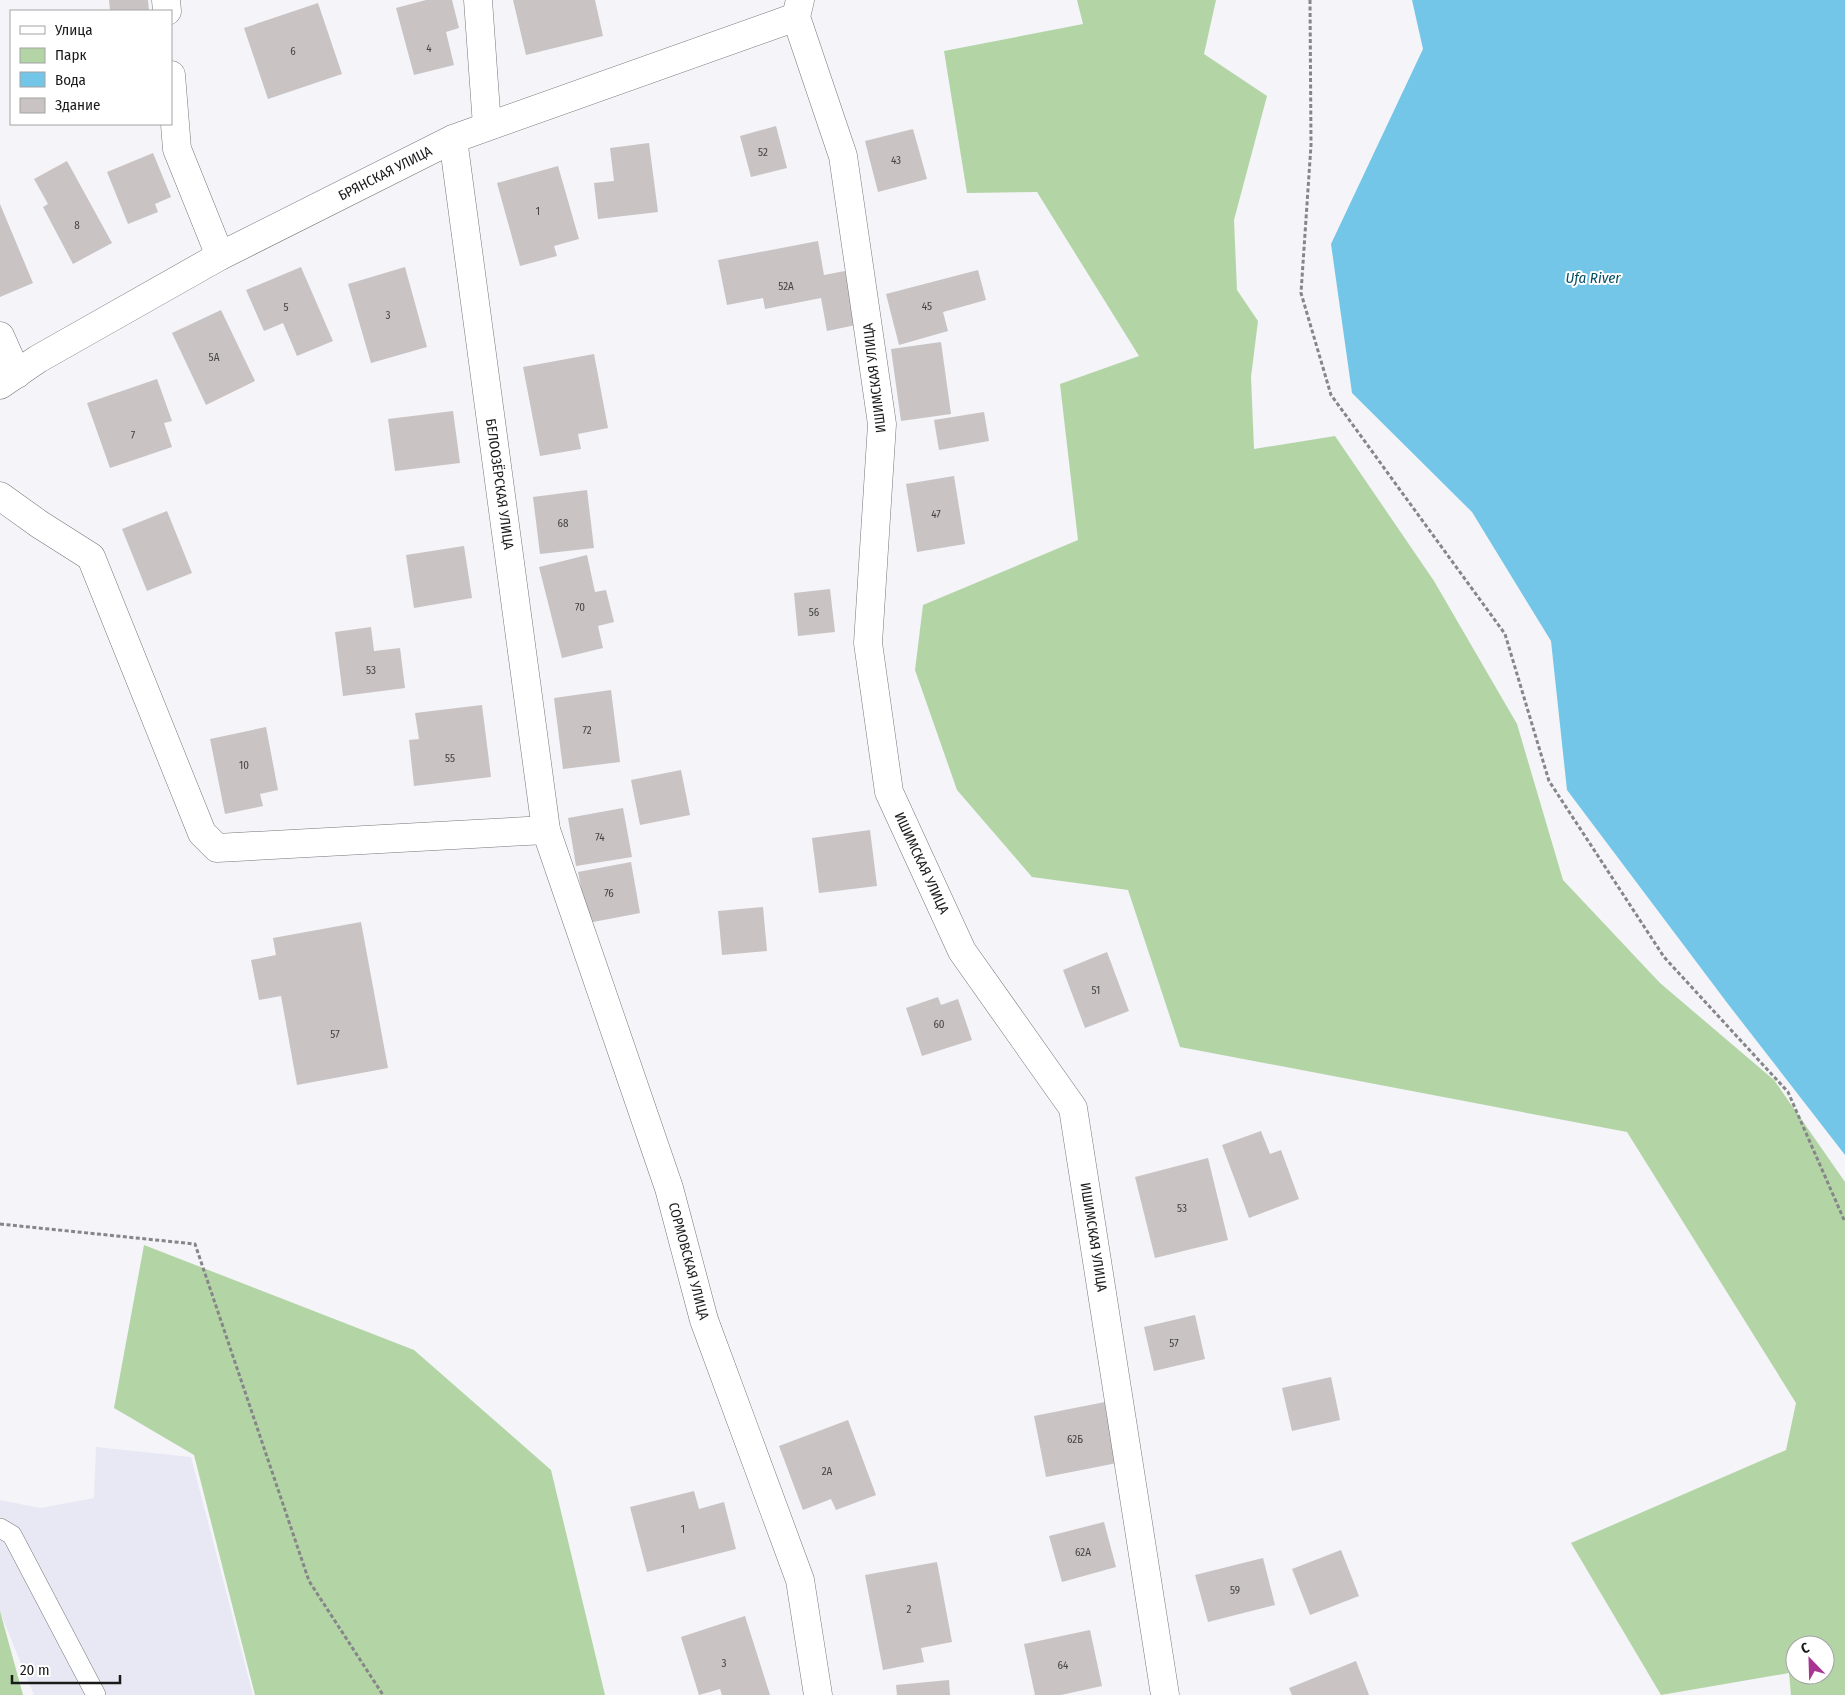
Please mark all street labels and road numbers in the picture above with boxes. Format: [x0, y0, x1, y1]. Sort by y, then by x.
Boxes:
street label: БРЯНСКАЯ УЛИЦА [336, 142, 435, 204]
street label: ИШИМСКАЯ УЛИЦА [859, 322, 890, 434]
street label: БЕЛООЗЁРСКАЯ УЛИЦА [482, 418, 517, 551]
street label: ИШИМСКАЯ УЛИЦА [891, 810, 953, 917]
street label: ИШИМСКАЯ УЛИЦА [1076, 1181, 1111, 1294]
street label: СОРМОВСКАЯ УЛИЦА [665, 1201, 713, 1322]

